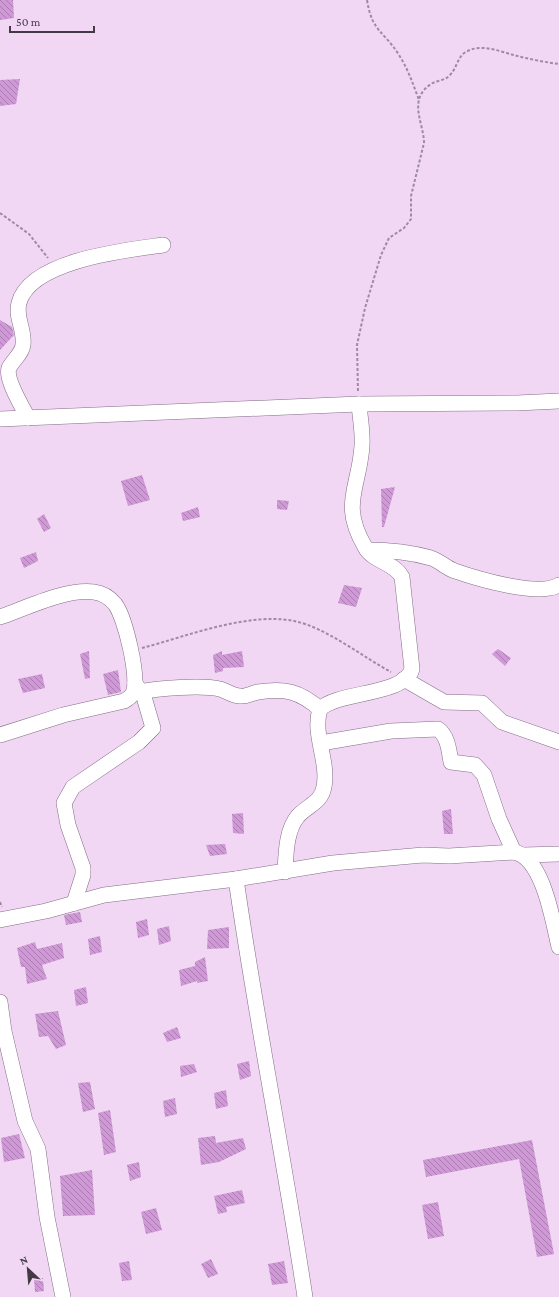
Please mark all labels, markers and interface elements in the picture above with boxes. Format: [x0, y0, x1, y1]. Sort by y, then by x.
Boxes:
scale bar [10, 8, 94, 34]
text: 50 m [16, 15, 41, 29]
north arrow [8, 1249, 48, 1289]
text: N [18, 1253, 30, 1267]

